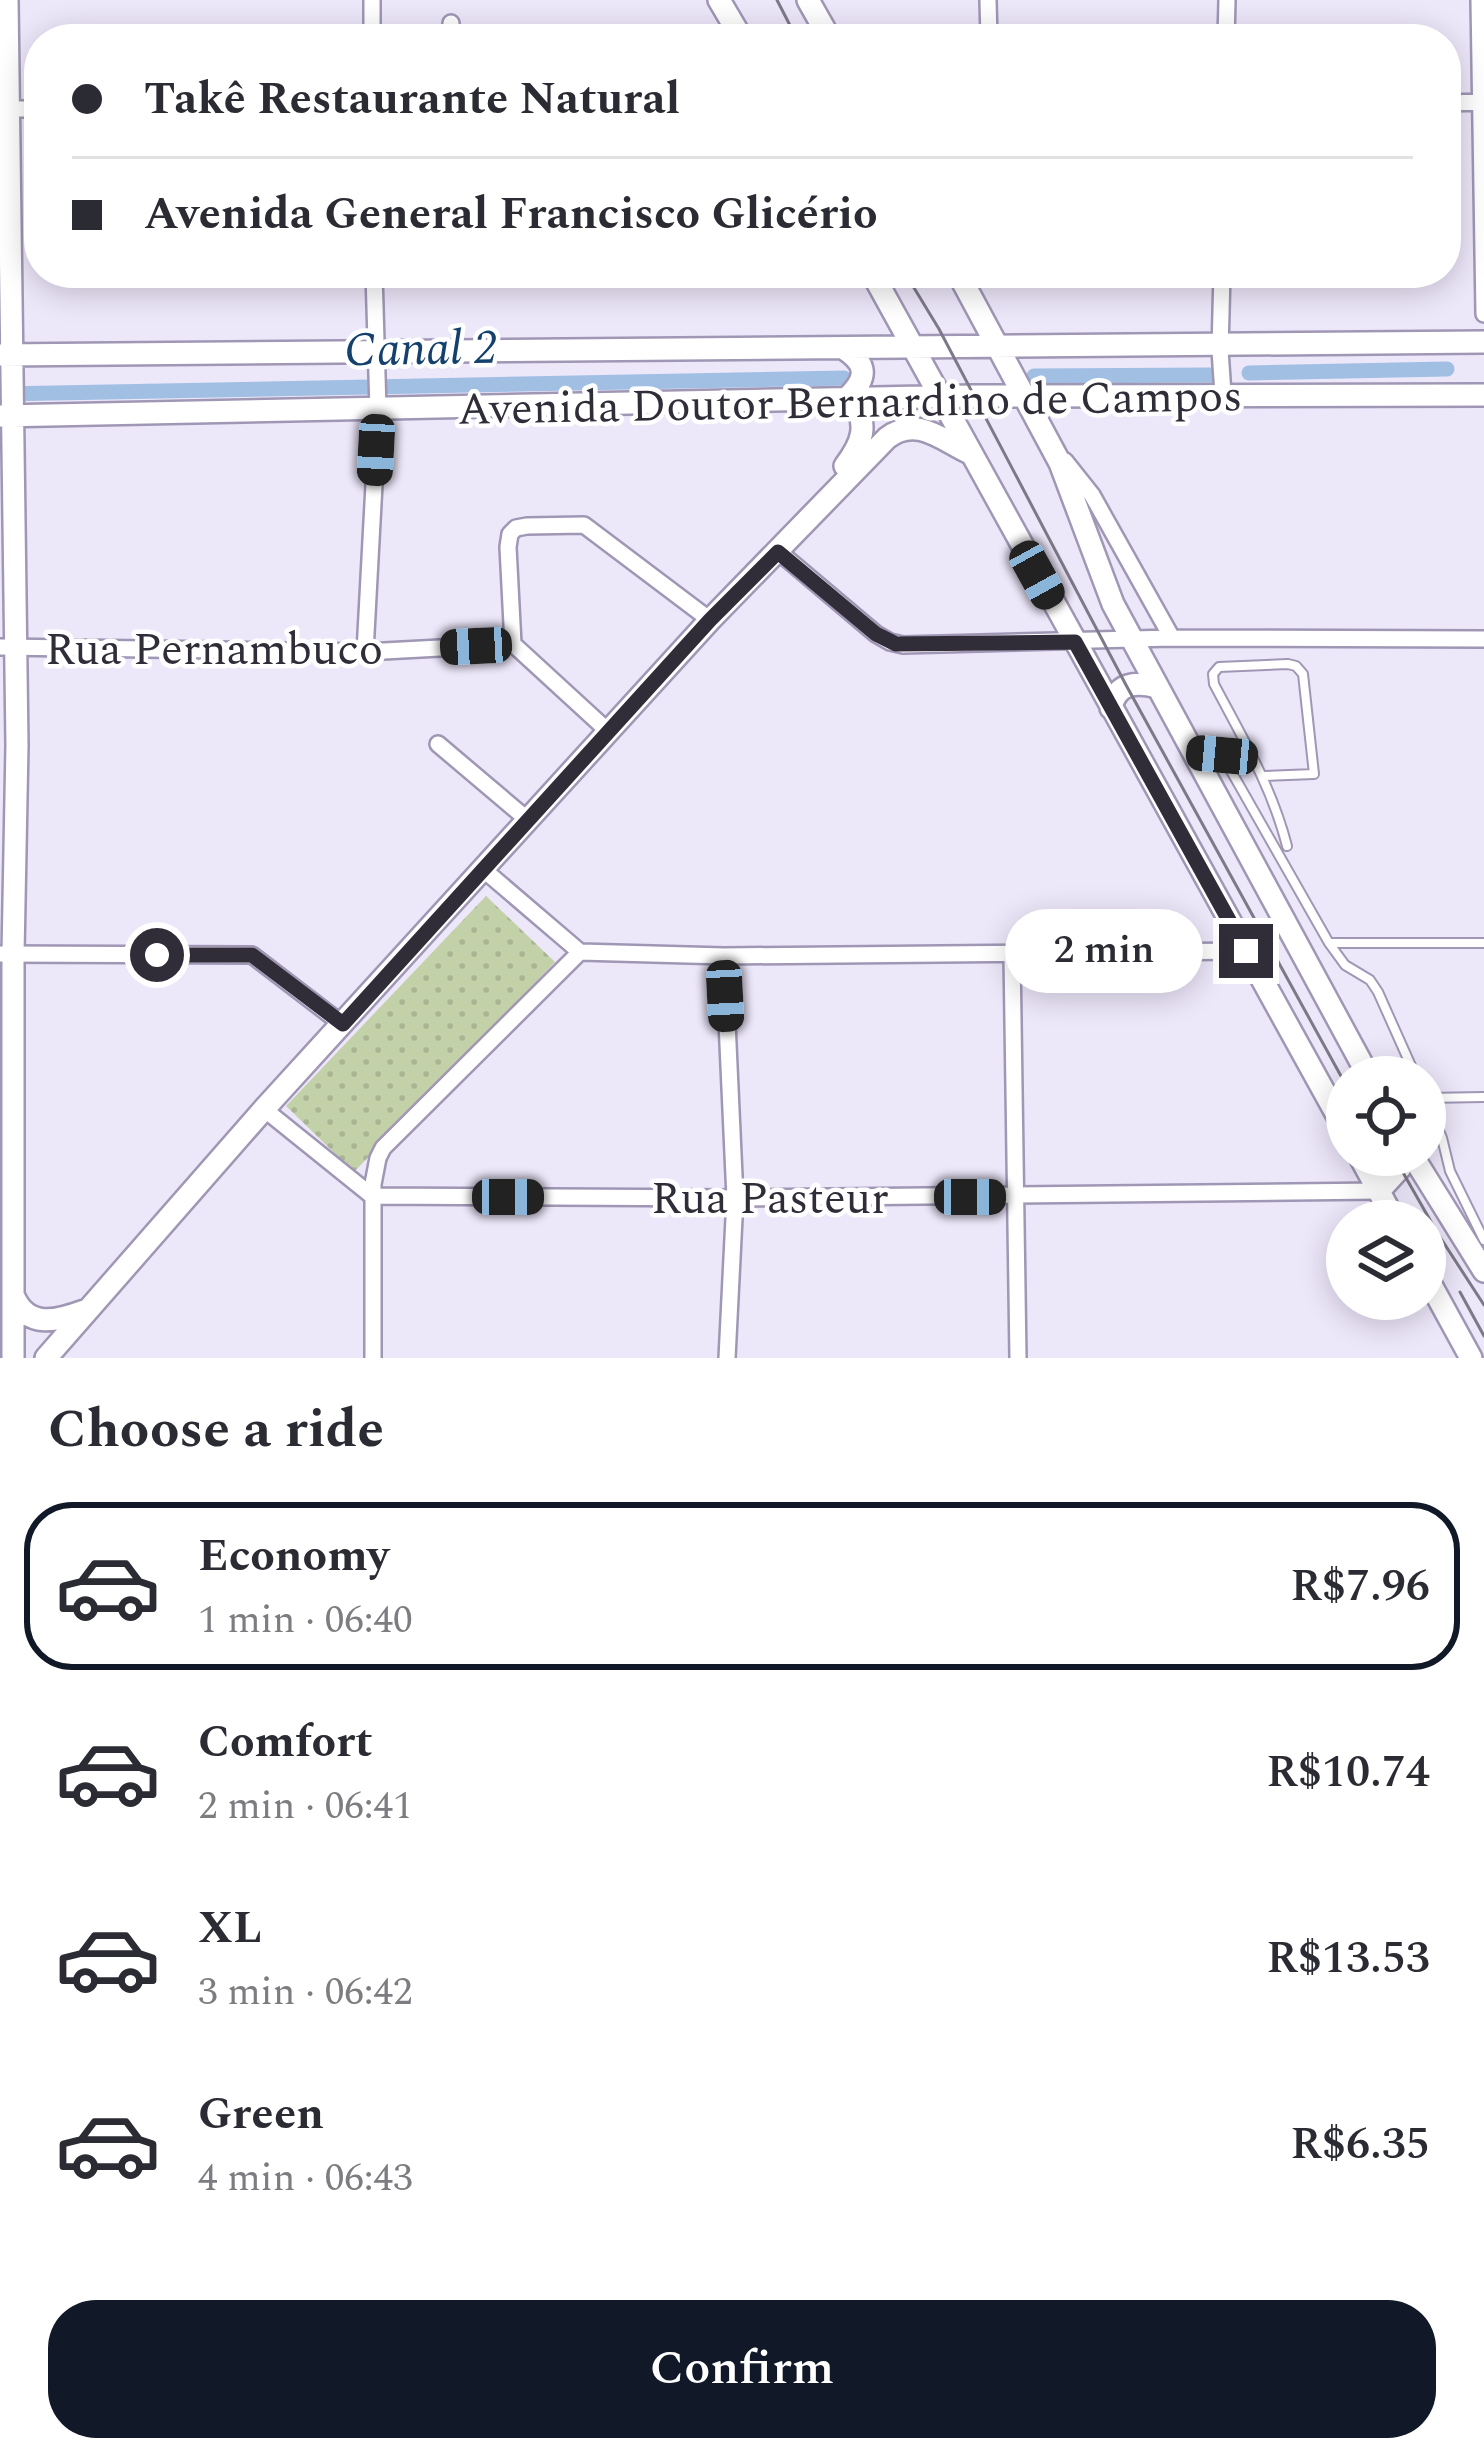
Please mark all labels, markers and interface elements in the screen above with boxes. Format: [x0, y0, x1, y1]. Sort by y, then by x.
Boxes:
text: Takê Restaurante Natural [144, 65, 680, 134]
text: Avenida General Francisco Glicério [144, 180, 878, 249]
water label: Canal 2 [344, 312, 498, 387]
street label: Avenida Doutor Bernardino de Campos [457, 362, 1243, 445]
car [356, 413, 396, 487]
car [1004, 535, 1070, 615]
street label: Rua Pernambuco [45, 616, 383, 685]
car [439, 626, 513, 666]
car [1185, 734, 1259, 776]
callout: 2 min [1006, 909, 1204, 993]
text: 2 min [1053, 921, 1155, 980]
route end [1219, 924, 1273, 978]
route start [130, 928, 184, 982]
car [705, 959, 745, 1033]
map controls [1326, 1056, 1446, 1320]
button: locate [1326, 1056, 1446, 1176]
street label: Rua Pasteur [651, 1165, 889, 1234]
car [472, 1179, 544, 1215]
car [934, 1179, 1006, 1215]
button: layers [1326, 1200, 1446, 1320]
text: Choose a ride [48, 1389, 384, 1471]
text: Economy [198, 1522, 389, 1591]
icon: car [54, 1532, 162, 1640]
text: R$7.96 [1290, 1552, 1430, 1621]
text: 1 min · 06:40 [198, 1591, 413, 1650]
text: Comfort [198, 1708, 373, 1777]
icon: car [54, 1718, 162, 1826]
text: R$10.74 [1266, 1738, 1430, 1807]
text: 2 min · 06:41 [198, 1777, 413, 1836]
text: XL [198, 1894, 262, 1963]
icon: car [54, 1904, 162, 2012]
text: R$13.53 [1266, 1924, 1430, 1993]
text: 3 min · 06:42 [198, 1963, 413, 2022]
text: Green [198, 2080, 324, 2149]
icon: car [54, 2090, 162, 2198]
text: R$6.35 [1290, 2110, 1430, 2179]
text: 4 min · 06:43 [198, 2149, 413, 2208]
button: Confirm [48, 2300, 1436, 2438]

